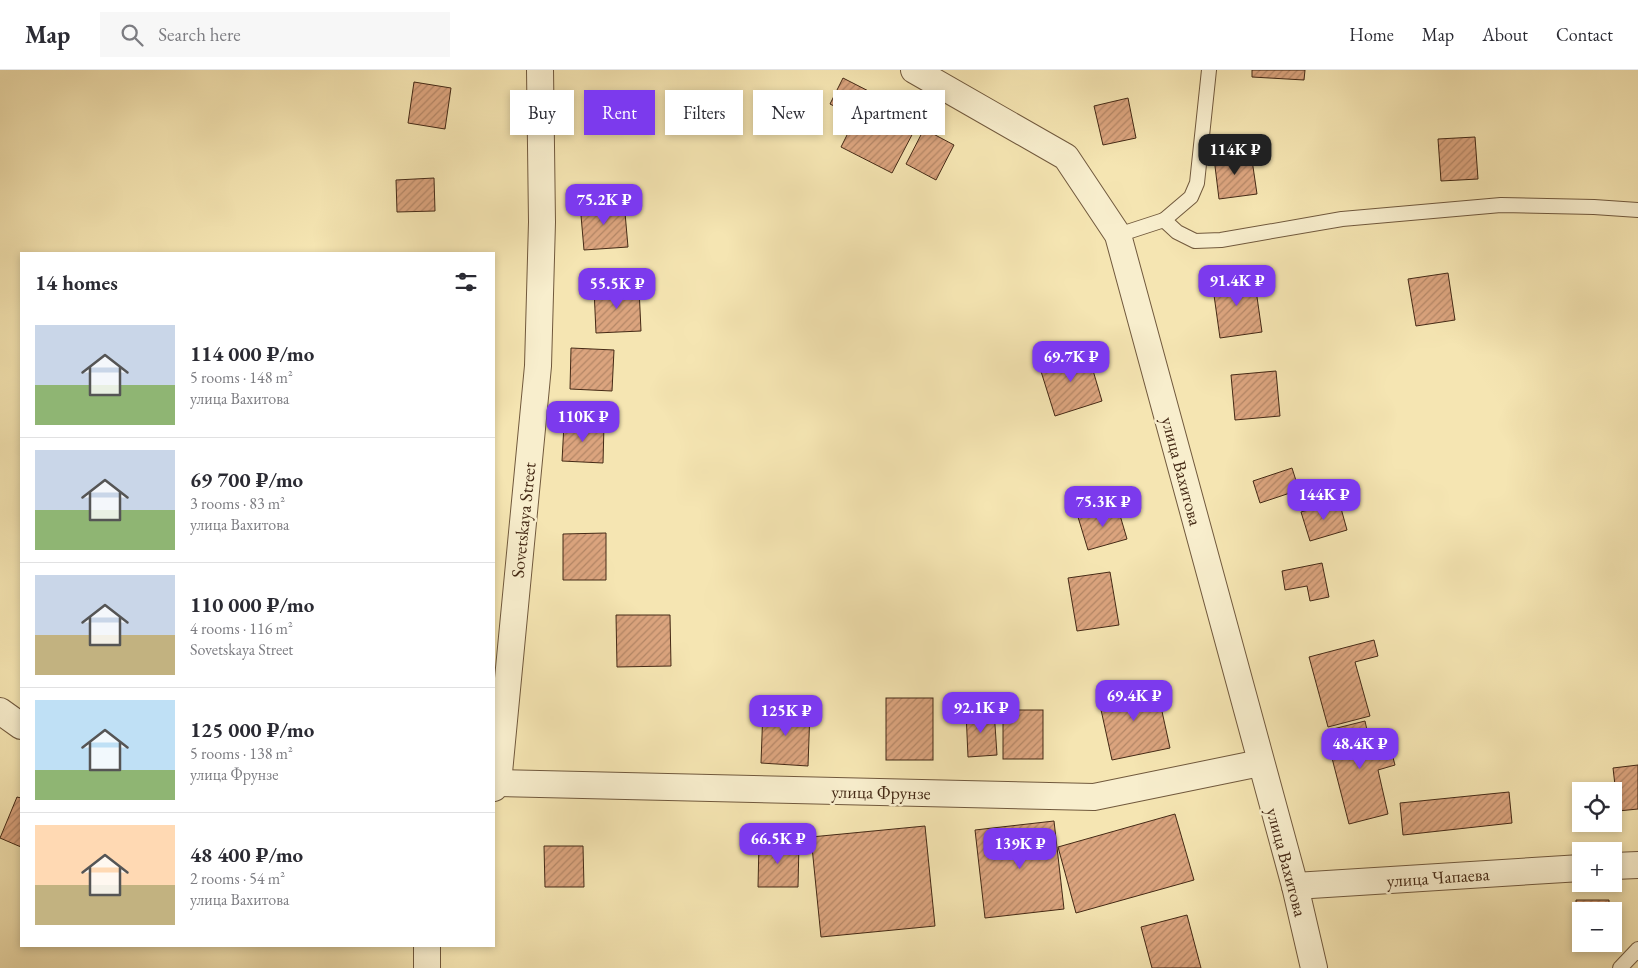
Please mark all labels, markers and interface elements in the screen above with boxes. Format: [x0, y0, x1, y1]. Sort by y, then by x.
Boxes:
search box [100, 12, 450, 57]
text: Map [25, 19, 70, 50]
icon: search [118, 21, 146, 49]
text: Search here [158, 22, 241, 47]
text: Home [1349, 23, 1394, 46]
text: Map [1422, 23, 1454, 46]
text: About [1482, 23, 1528, 46]
text: Contact [1556, 23, 1613, 46]
chip: Buy [510, 90, 574, 135]
chip: Rent [584, 90, 655, 135]
chip: Filters [665, 90, 743, 135]
chip: New [753, 90, 823, 135]
chip: Apartment [833, 90, 945, 135]
pin: 114K ₽ [1194, 134, 1276, 176]
text: 114K ₽ [1209, 139, 1261, 160]
pin: 75.2K ₽ [558, 184, 650, 226]
text: 75.2K ₽ [576, 189, 632, 210]
pin: 91.4K ₽ [1191, 264, 1283, 307]
icon: filters [452, 268, 480, 296]
pin: 55.5K ₽ [571, 268, 663, 310]
text: 14 homes [35, 269, 118, 296]
text: 91.4K ₽ [1209, 270, 1265, 291]
text: 55.5K ₽ [589, 273, 645, 294]
text: 114 000 ₽/mo [190, 340, 314, 367]
pin: 69.7K ₽ [1025, 340, 1117, 383]
icon: home [75, 345, 135, 405]
text: 69.7K ₽ [1043, 346, 1099, 367]
text: 5 rooms · 148 m² [190, 367, 293, 388]
text: улица Вахитова [190, 388, 289, 409]
pin: 110K ₽ [542, 400, 624, 443]
text: 110K ₽ [557, 406, 609, 427]
street label: улица Вахитова [1156, 414, 1208, 529]
street label: Sovetskaya Street [505, 461, 541, 579]
text: 69 700 ₽/mo [190, 466, 303, 493]
icon: home [75, 470, 135, 530]
pin: 144K ₽ [1283, 478, 1365, 521]
text: 144K ₽ [1298, 484, 1350, 505]
pin: 75.3K ₽ [1057, 486, 1149, 528]
text: 75.3K ₽ [1075, 491, 1131, 512]
text: 3 rooms · 83 m² [190, 493, 285, 514]
text: улица Вахитова [190, 514, 289, 535]
text: 110 000 ₽/mo [190, 591, 314, 618]
icon: home [75, 595, 135, 655]
text: 4 rooms · 116 m² [190, 618, 293, 639]
text: Sovetskaya Street [190, 639, 293, 660]
pin: 69.4K ₽ [1088, 680, 1180, 722]
text: 69.4K ₽ [1106, 685, 1162, 706]
pin: 92.1K ₽ [935, 692, 1027, 734]
pin: 125K ₽ [745, 694, 827, 737]
text: 92.1K ₽ [953, 697, 1009, 718]
text: 125K ₽ [760, 700, 812, 721]
text: 125 000 ₽/mo [190, 716, 314, 743]
icon: home [75, 720, 135, 780]
pin: 48.4K ₽ [1314, 728, 1406, 770]
text: 48.4K ₽ [1332, 733, 1388, 754]
text: 5 rooms · 138 m² [190, 743, 293, 764]
text: улица Фрунзе [190, 764, 278, 785]
street label: улица Фрунзе [831, 780, 931, 804]
map controls [1572, 782, 1622, 952]
button: locate [1572, 782, 1622, 832]
street label: улица Вахитова [1261, 805, 1313, 920]
pin: 66.5K ₽ [732, 822, 824, 865]
text: 66.5K ₽ [750, 828, 806, 849]
pin: 139K ₽ [979, 828, 1061, 870]
text: 139K ₽ [994, 833, 1046, 854]
text: 48 400 ₽/mo [190, 841, 303, 868]
button: + [1572, 842, 1622, 892]
icon: home [75, 845, 135, 905]
street label: улица Чапаева [1386, 862, 1491, 892]
text: 2 rooms · 54 m² [190, 868, 285, 889]
text: улица Вахитова [190, 889, 289, 910]
button: − [1572, 902, 1622, 952]

